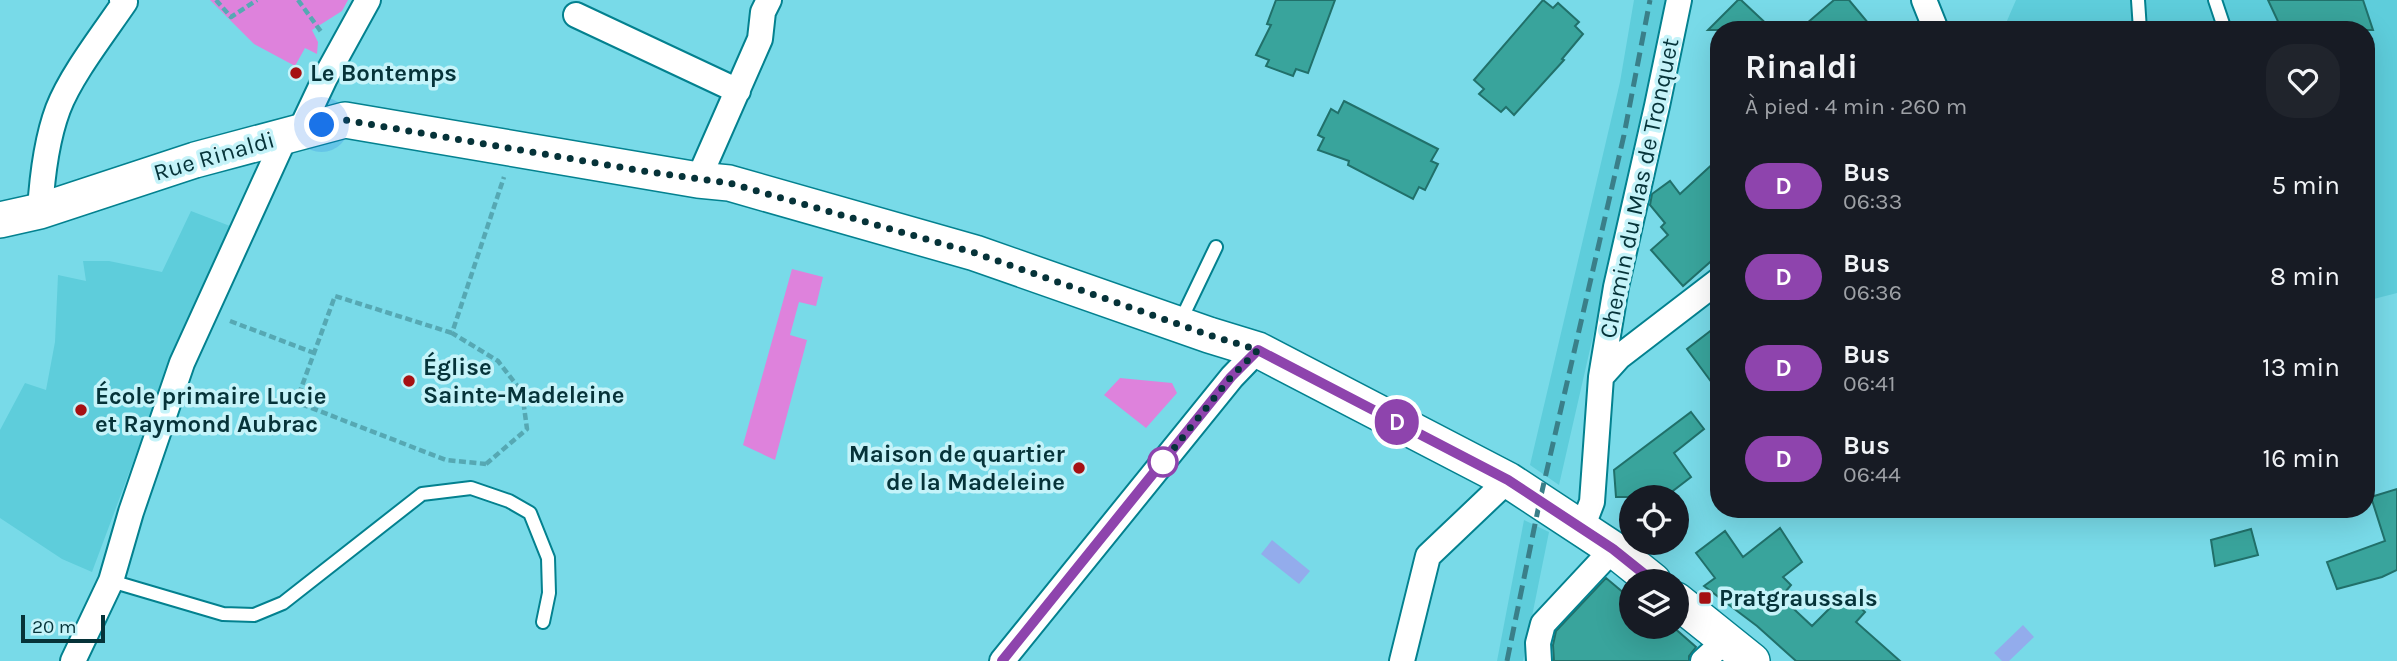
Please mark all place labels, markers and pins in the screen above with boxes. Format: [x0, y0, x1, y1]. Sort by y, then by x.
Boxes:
place label: Le Bontemps [310, 59, 457, 87]
marker: Le Bontemps [288, 65, 304, 81]
place label: Église Sainte-Madeleine [423, 351, 624, 409]
marker: Église Sainte-Madeleine [401, 373, 417, 389]
place label: École primaire Lucie et Raymond Aubrac [95, 380, 327, 438]
marker: École primaire Lucie et Raymond Aubrac [73, 402, 89, 418]
place label: Maison de quartier de la Madeleine [849, 440, 1066, 496]
unlabelled marker [1148, 447, 1178, 477]
marker: Maison de quartier de la Madeleine [1071, 460, 1087, 476]
place label: Pratgraussals [1719, 584, 1878, 612]
marker: Pratgraussals [1697, 590, 1713, 606]

